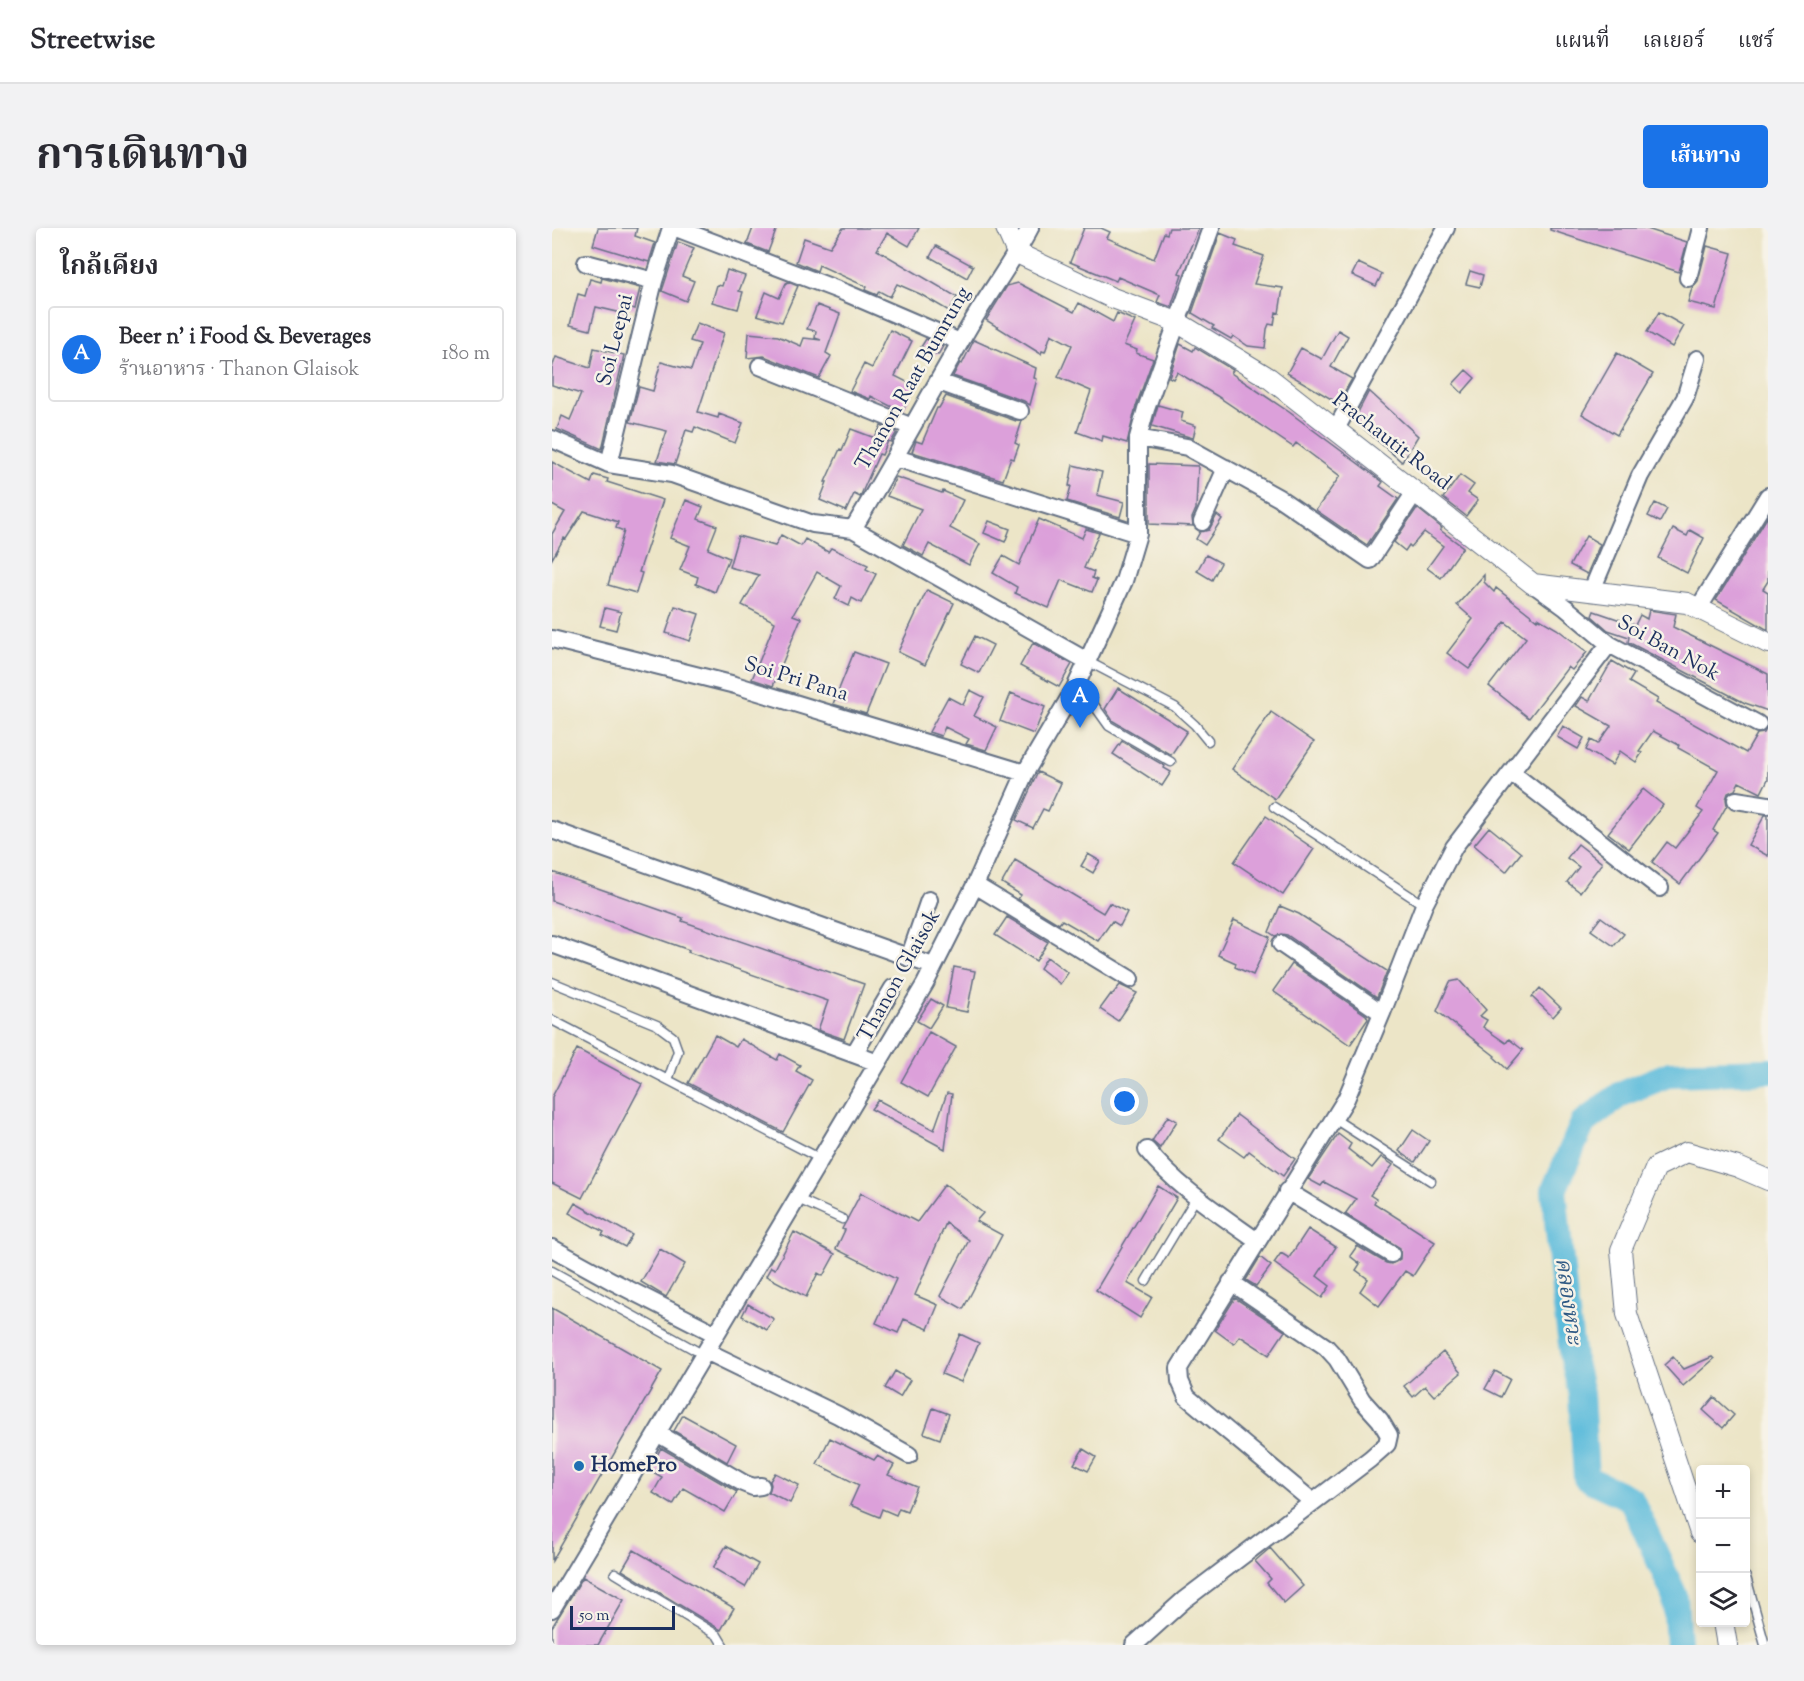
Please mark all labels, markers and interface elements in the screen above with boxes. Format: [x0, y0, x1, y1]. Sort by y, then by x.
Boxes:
text: Streetwise [30, 21, 155, 61]
text: แผนที่ [1555, 27, 1610, 57]
text: เลเยอร์ [1643, 27, 1705, 57]
text: แชร์ [1738, 27, 1774, 57]
button: เส้นทาง [1643, 125, 1768, 188]
text: การเดินทาง [36, 128, 249, 188]
text: ใกล้เคียง [60, 249, 159, 286]
street label: Thanon Raat Bumrung [849, 281, 979, 477]
street label: Soi Leepai [590, 291, 642, 389]
text: Beer n' i Food & Beverages [119, 322, 371, 354]
text: A [73, 340, 90, 369]
text: 180 m [442, 340, 490, 369]
text: ร้านอาหาร · Thanon Glaisok [119, 356, 359, 385]
street label: Prachautit Road [1325, 386, 1457, 498]
street label: Soi Ban Nok [1611, 608, 1725, 690]
street label: Soi Pri Pana [740, 650, 852, 710]
pin: A [1060, 678, 1100, 728]
street label: Thanon Glaisok [851, 904, 949, 1048]
your location [1110, 1087, 1139, 1116]
water label: คลองหวะ [1545, 1256, 1589, 1349]
place label: HomePro [591, 1451, 677, 1481]
marker: HomePro [572, 1459, 586, 1473]
map controls [1696, 1465, 1750, 1627]
button: + [1696, 1465, 1750, 1519]
button: − [1696, 1519, 1750, 1573]
button: layers [1696, 1573, 1750, 1627]
scale bar [570, 1603, 675, 1630]
text: 50 m [579, 1605, 610, 1628]

